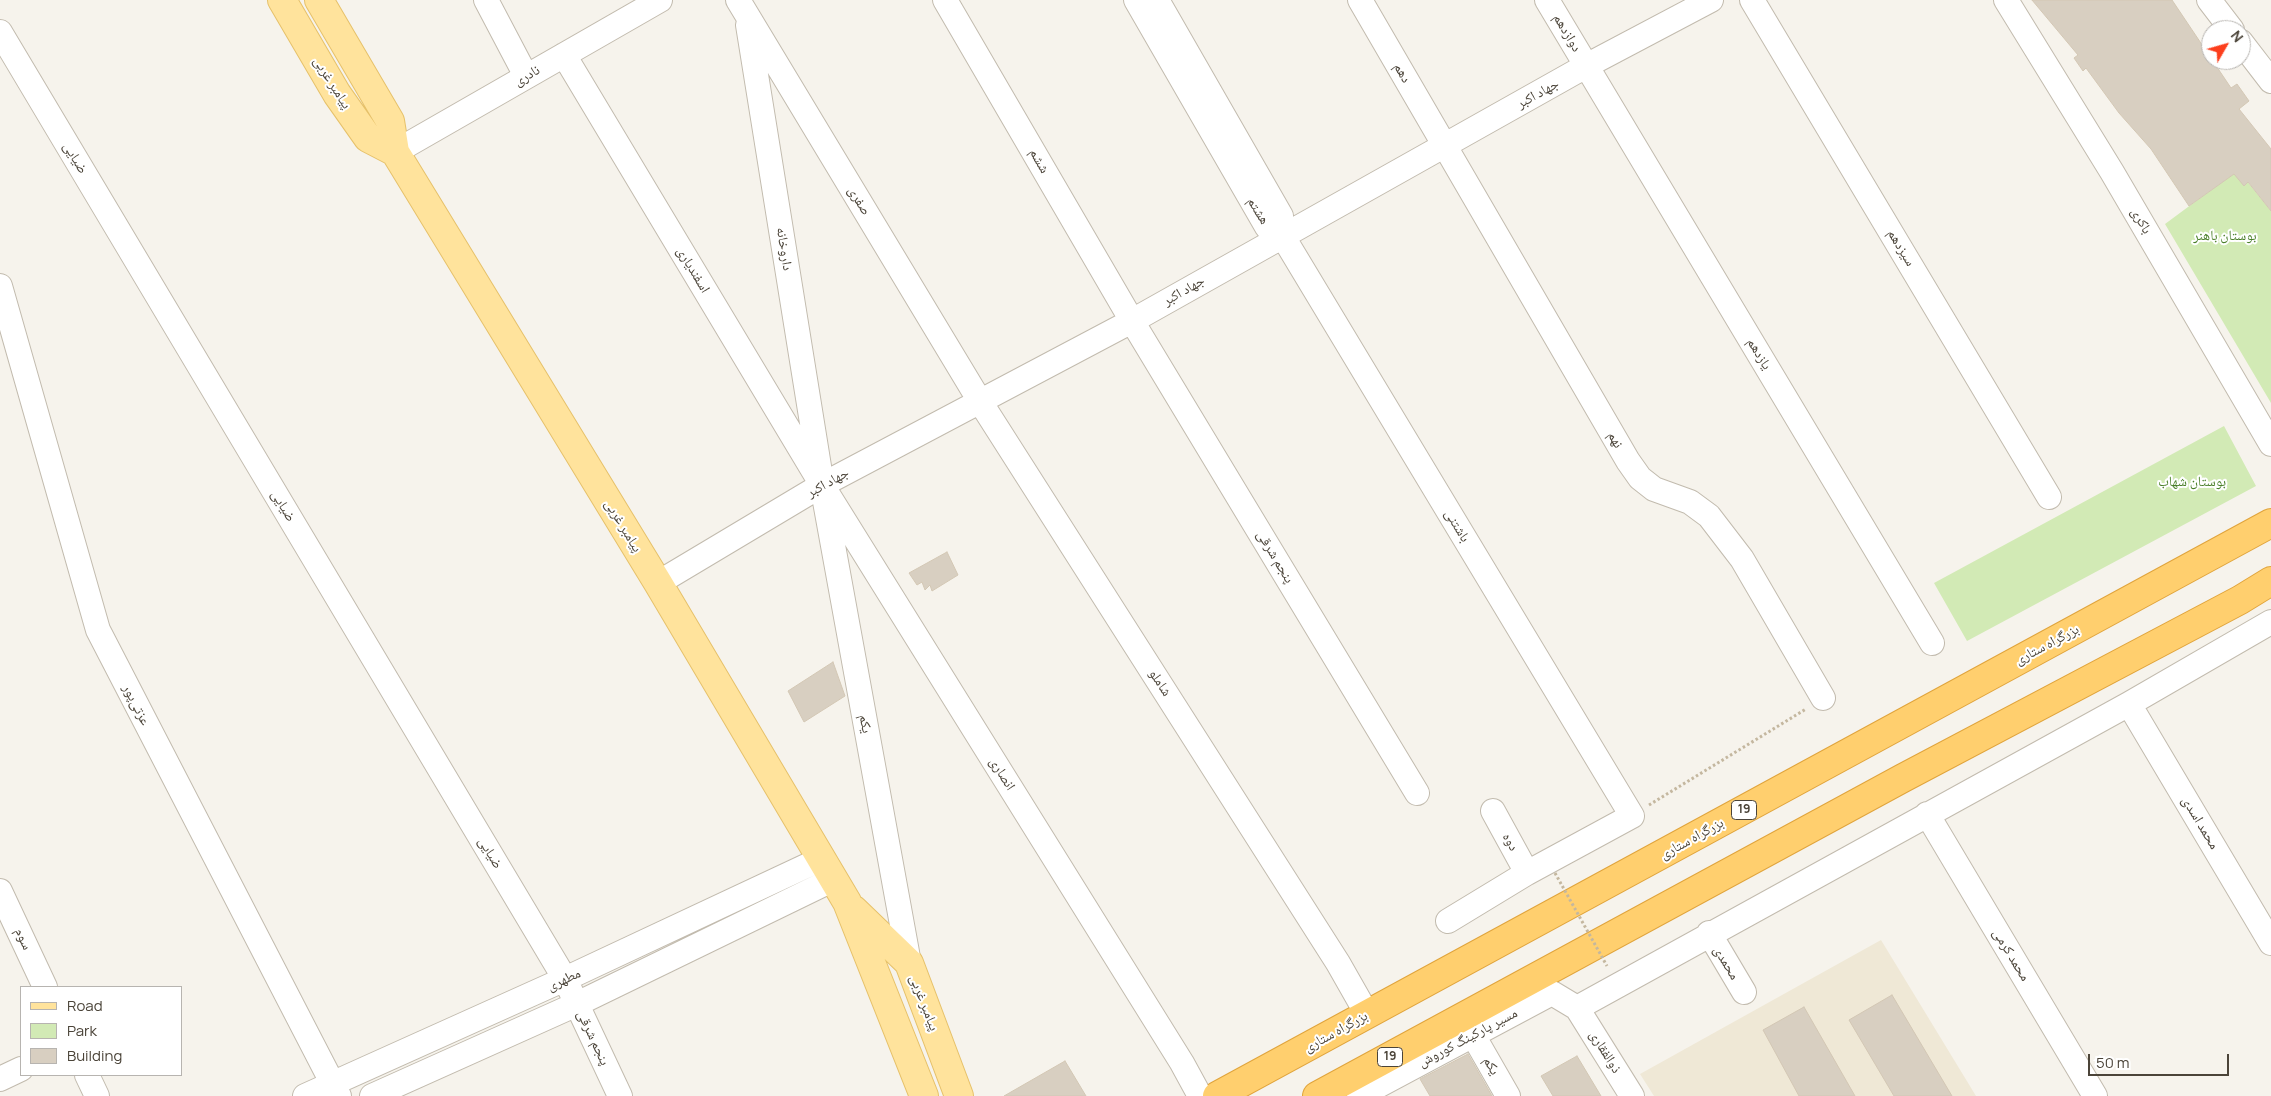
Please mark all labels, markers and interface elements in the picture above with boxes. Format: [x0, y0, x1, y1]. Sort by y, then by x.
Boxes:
street label: دوازدهم [1549, 11, 1585, 55]
north arrow [2201, 20, 2251, 70]
text: N [2227, 26, 2248, 46]
street label: پیامبر غربی [309, 54, 355, 112]
street label: دهم [1390, 60, 1414, 86]
street label: نادری [511, 62, 543, 90]
street label: جهاد اکبر [1514, 76, 1562, 112]
street label: ضیایی [59, 139, 91, 177]
street label: ششم [1025, 146, 1053, 176]
street label: صفری [844, 184, 874, 218]
street label: هشتم [1243, 194, 1273, 228]
street label: باکری [2127, 205, 2155, 237]
street label: داروخانه [772, 226, 796, 272]
street label: سیزدهم [1883, 226, 1919, 270]
park label: بوستان باهنر [2193, 228, 2257, 244]
street label: اسفندیاری [673, 244, 713, 296]
street label: جهاد اکبر [1160, 272, 1208, 310]
street label: یازدهم [1743, 335, 1775, 373]
street label: نهم [1604, 429, 1626, 451]
street label: جهاد اکبر [804, 465, 852, 501]
park label: بوستان شهاب [2158, 474, 2226, 490]
street label: ضیایی [267, 487, 299, 525]
street label: پیامبر غربی [601, 497, 645, 555]
street label: باشتنی [1441, 507, 1473, 545]
street label: پنجم شرقی [1253, 527, 1297, 587]
street label: بزرگراه ستاری [2012, 621, 2082, 669]
street label: شاملو [1145, 666, 1175, 700]
street label: عزتی‌پور [119, 682, 153, 728]
street label: یکم [855, 713, 875, 735]
street label: انصاری [985, 754, 1019, 794]
street label: محمد اسدی [2178, 793, 2222, 853]
road number: 19 [1732, 800, 1756, 820]
street label: بزرگراه ستاری [1657, 815, 1727, 863]
street label: دوه [1498, 830, 1522, 854]
street label: ضیایی [474, 834, 506, 872]
street label: سوم [11, 925, 35, 953]
street label: محمد کرمی [1989, 926, 2033, 984]
street label: محمدی [1709, 943, 1743, 983]
street label: مطهری [545, 965, 583, 995]
street label: پیامبر غربی [906, 973, 942, 1033]
legend [20, 986, 182, 1076]
text: Road [67, 995, 103, 1016]
street label: مسیر پارکینگ کوروش [1415, 1005, 1521, 1071]
street label: پنجم شرقی [573, 1008, 613, 1068]
street label: بزرگراه ستاری [1301, 1008, 1371, 1056]
text: Park [67, 1020, 97, 1041]
street label: ذوالفقاری [1585, 1028, 1625, 1076]
scale bar [2091, 1044, 2232, 1076]
text: Building [67, 1045, 122, 1066]
road number: 19 [1378, 1048, 1402, 1066]
text: 50 m [2096, 1052, 2130, 1073]
street label: یکم [1479, 1054, 1503, 1078]

